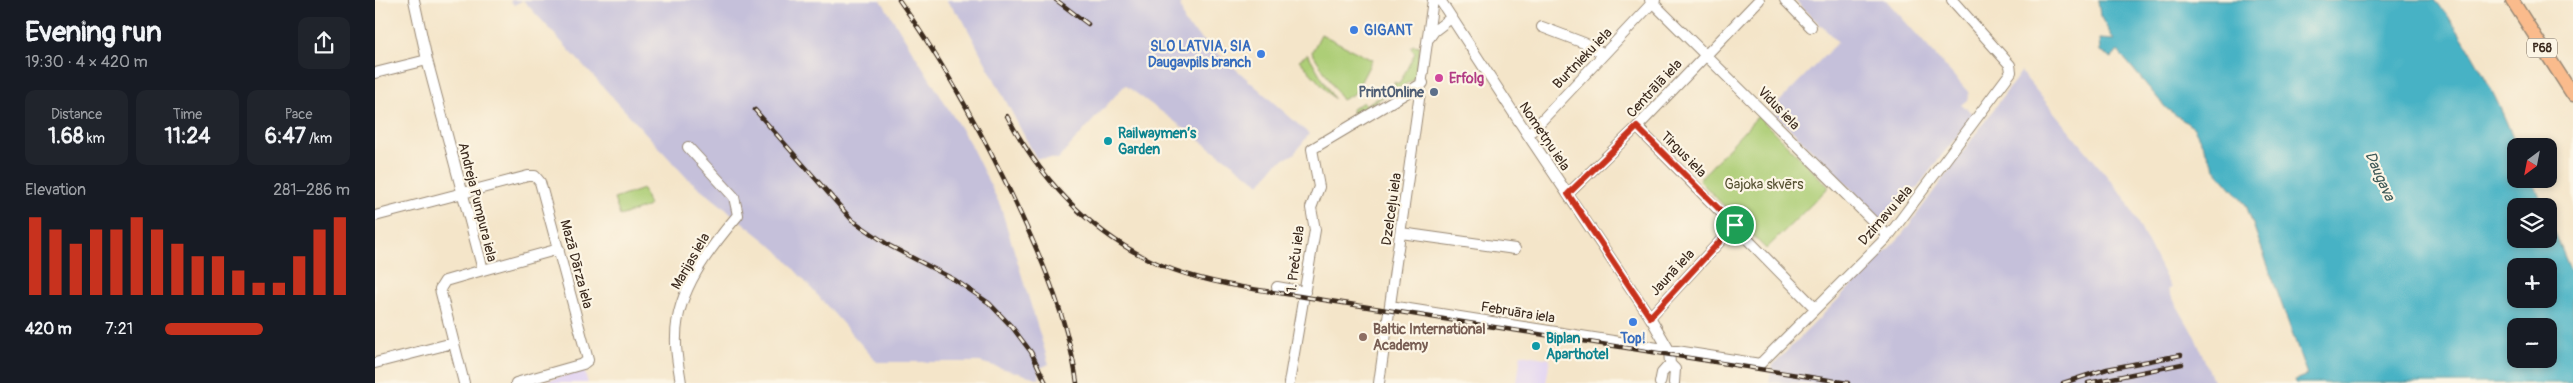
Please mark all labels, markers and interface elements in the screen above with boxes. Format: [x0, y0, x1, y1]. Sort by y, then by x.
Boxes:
text: Evening run [25, 15, 162, 50]
button: share [298, 17, 350, 69]
place label: GIGANT [1364, 22, 1413, 39]
marker: GIGANT [1348, 24, 1360, 36]
street label: Burtnieku iela [1549, 24, 1616, 92]
place label: SLO LATVIA, SIA Daugavpils branch [1148, 38, 1251, 71]
road number: P68 [2527, 38, 2557, 58]
marker: SLO LATVIA, SIA Daugavpils branch [1255, 48, 1267, 60]
text: 19:30 · 4 × 420 m [25, 52, 148, 72]
street label: Centrālā iela [1623, 56, 1686, 121]
place label: Erfolg [1449, 70, 1484, 87]
marker: Erfolg [1433, 72, 1445, 84]
street label: Vidus iela [1754, 83, 1803, 133]
place label: PrintOnline [1358, 84, 1425, 101]
marker: PrintOnline [1428, 86, 1440, 98]
street label: Nometņu iela [1515, 99, 1574, 174]
text: Distance [51, 106, 102, 123]
text: Time [173, 106, 202, 123]
text: Pace [285, 106, 312, 123]
text: 1.68 [48, 123, 84, 150]
text: 11:24 [165, 123, 210, 150]
text: 6:47 [265, 123, 306, 150]
place label: Railwaymen’s Garden [1118, 125, 1197, 158]
street label: Tirgus iela [1657, 128, 1710, 181]
text: km [84, 130, 105, 147]
text: /km [306, 130, 332, 147]
marker: Railwaymen’s Garden [1102, 135, 1114, 147]
north arrow [2507, 138, 2557, 188]
map controls [2507, 138, 2557, 368]
street label: Andreja Pumpura iela [454, 141, 501, 264]
water label: Daugava [2360, 149, 2399, 205]
street label: Dzelceļu iela [1378, 172, 1406, 247]
park label: Gajoka skvērs [1724, 176, 1804, 193]
text: Elevation [25, 180, 86, 200]
text: 281–286 m [273, 180, 350, 200]
street label: Dzirnavu iela [1855, 182, 1916, 249]
button: layers [2507, 198, 2557, 248]
pin [1714, 204, 1756, 246]
icon: arrive [1721, 211, 1749, 239]
street label: Mazā Dārza iela [556, 218, 597, 310]
street label: 1. Preču iela [1283, 225, 1308, 293]
street label: Marijas iela [667, 230, 713, 293]
street label: Jaunā iela [1647, 246, 1698, 299]
button: + [2507, 258, 2557, 308]
street label: Februāra iela [1480, 298, 1556, 327]
marker: Top! [1627, 316, 1639, 328]
button: − [2507, 318, 2557, 368]
text: 420 m [25, 319, 72, 339]
text: 7:21 [105, 319, 133, 339]
place label: Baltic International Academy [1373, 321, 1486, 354]
place label: Biplan Aparthotel [1546, 330, 1609, 363]
place label: Top! [1619, 330, 1646, 347]
marker: Baltic International Academy [1357, 331, 1369, 343]
marker: Biplan Aparthotel [1530, 340, 1542, 352]

